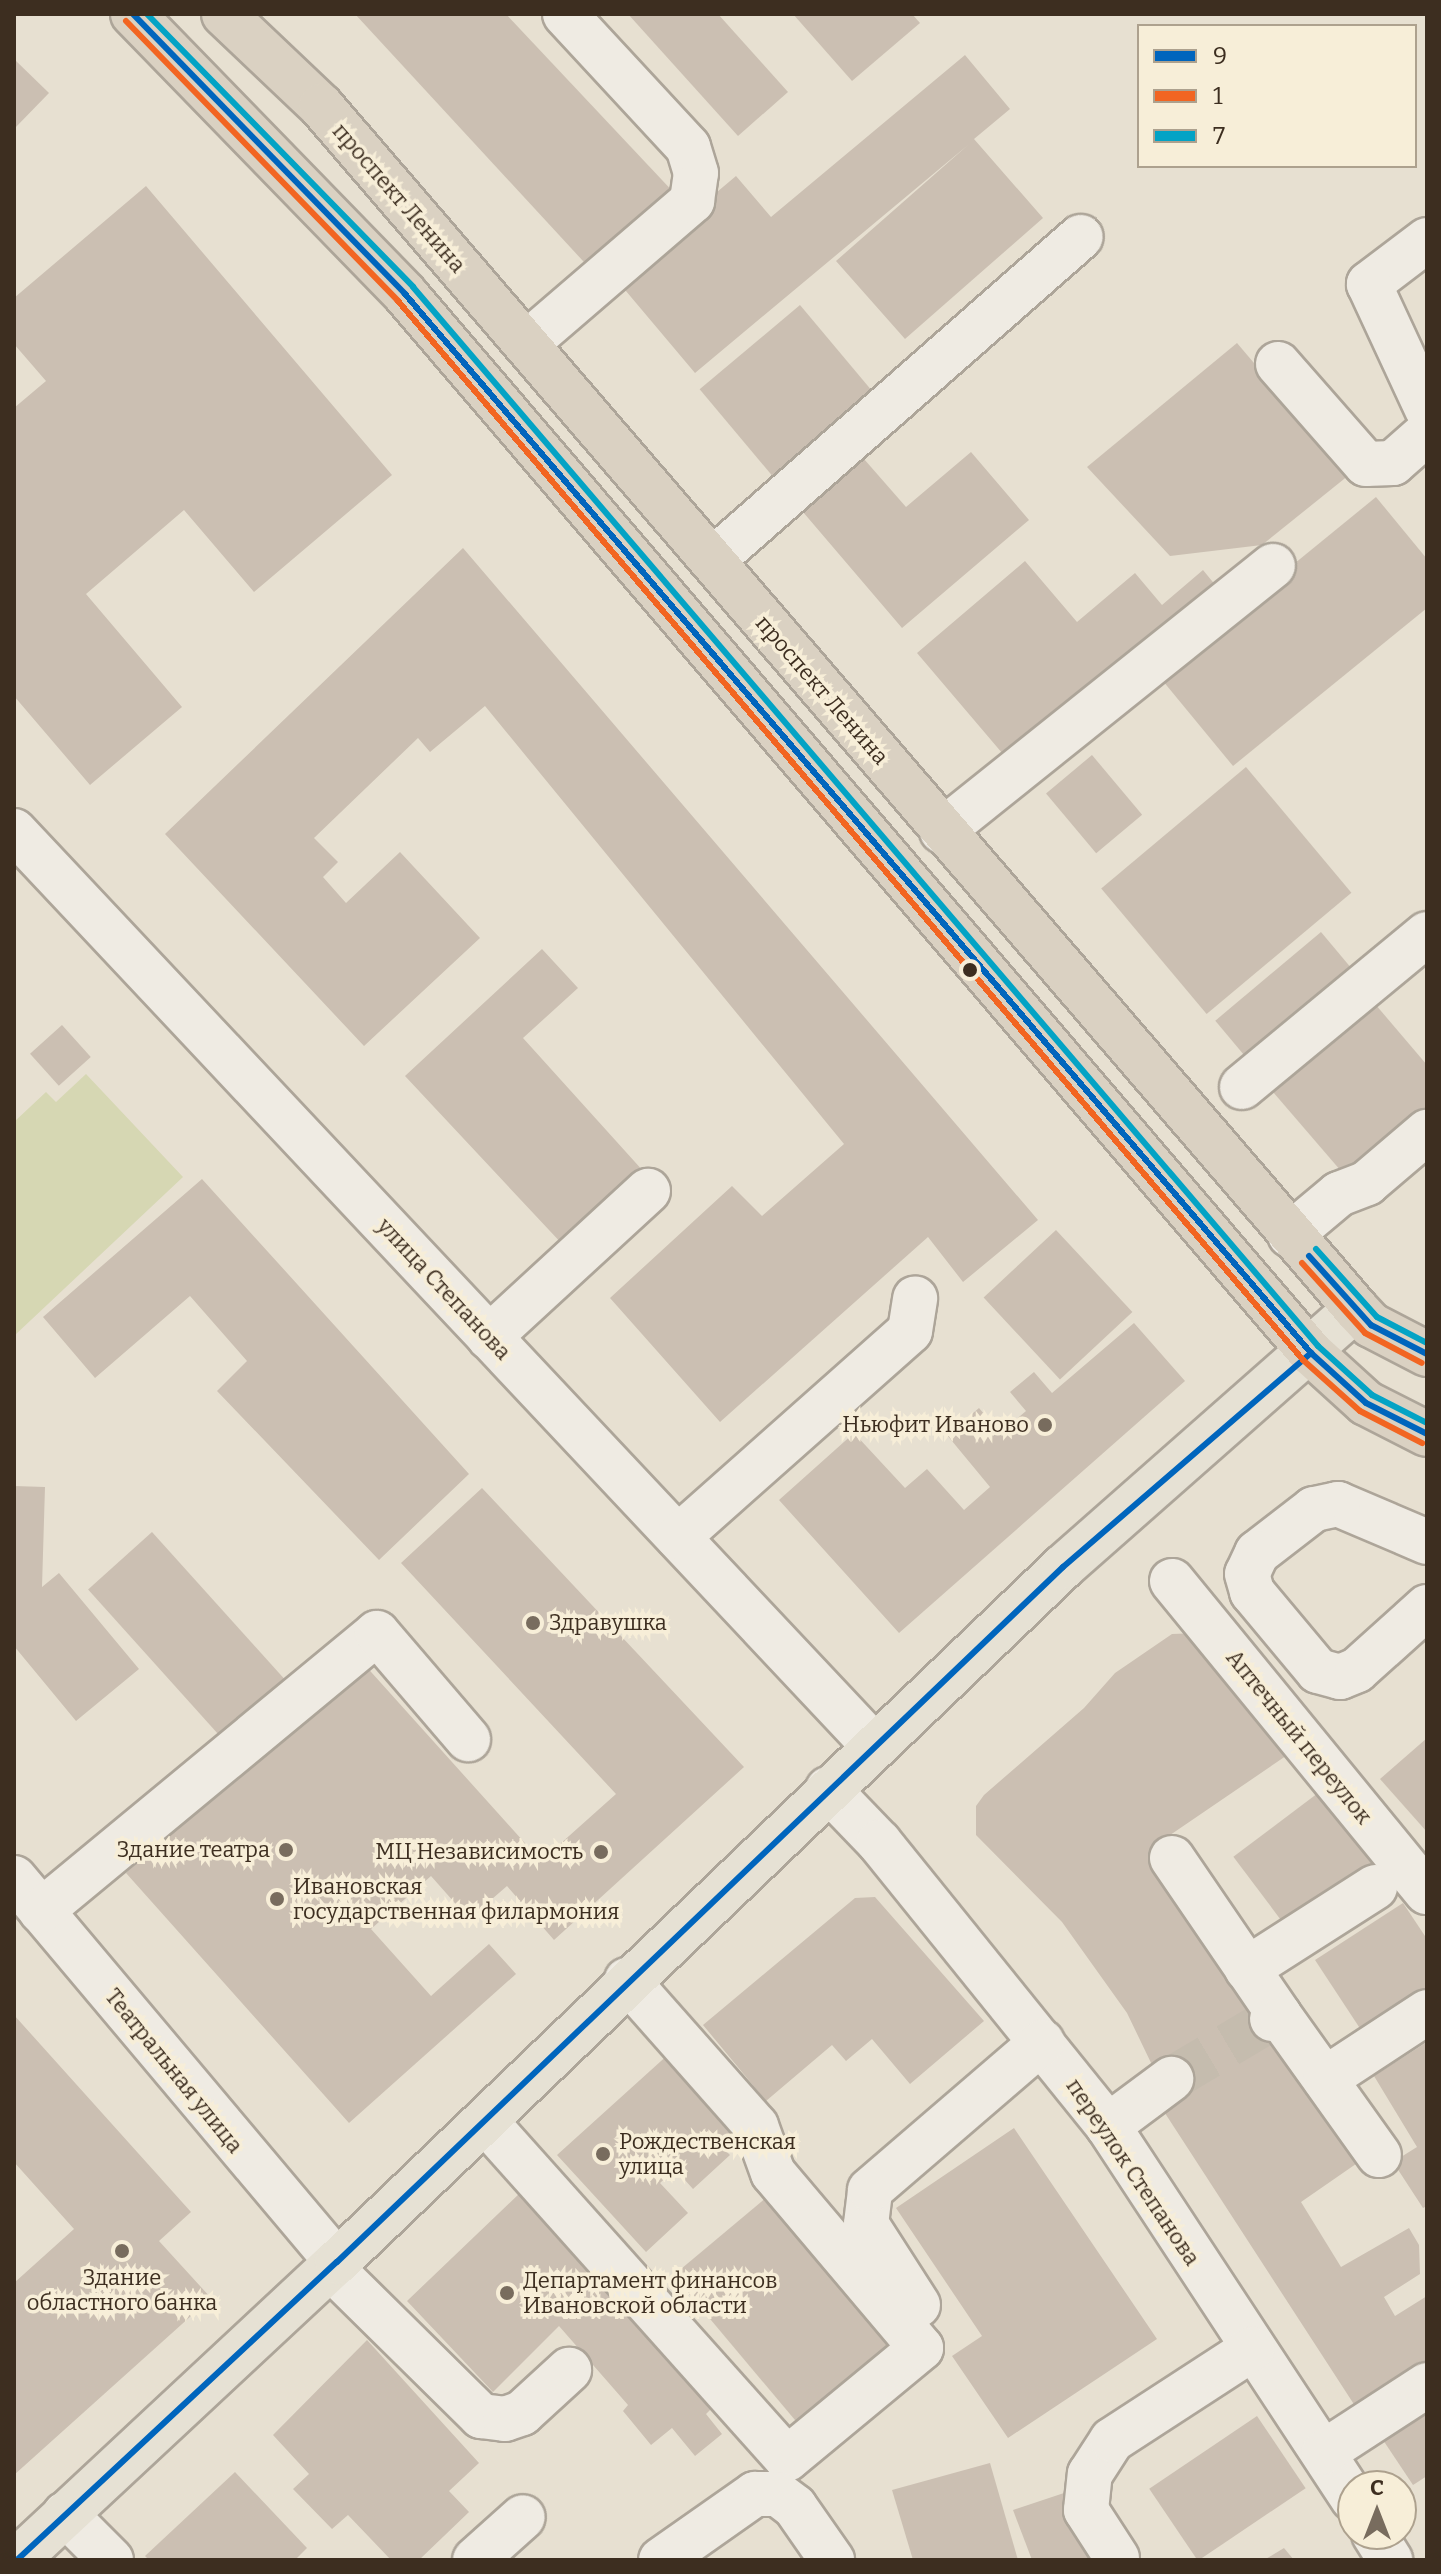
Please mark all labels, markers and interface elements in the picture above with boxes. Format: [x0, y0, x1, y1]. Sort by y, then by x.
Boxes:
legend [1137, 24, 1417, 168]
text: 9 [1213, 42, 1227, 70]
text: 1 [1213, 82, 1223, 110]
street label: проспект Ленина [327, 118, 471, 278]
text: 7 [1213, 122, 1225, 150]
street label: проспект Ленина [750, 610, 894, 770]
unlabelled marker [962, 962, 978, 978]
street label: улица Степанова [372, 1213, 516, 1365]
place label: Ньюфит Иваново [842, 1412, 1029, 1438]
marker: Ньюфит Иваново [1036, 1416, 1054, 1434]
place label: Здравушка [549, 1610, 667, 1636]
marker: Здравушка [524, 1614, 542, 1632]
street label: Аптечный переулок [1221, 1645, 1377, 1829]
place label: Здание театра [117, 1837, 270, 1863]
place label: МЦ Независимость [375, 1839, 583, 1865]
marker: Здание театра [277, 1841, 295, 1859]
marker: МЦ Независимость [590, 1841, 612, 1863]
place label: Ивановская государственная филармония [293, 1873, 620, 1924]
marker: Ивановская государственная филармония [268, 1890, 286, 1908]
street label: Театральная улица [100, 1984, 248, 2158]
street label: переулок Степанова [1061, 2074, 1205, 2270]
place label: Рождественская улица [619, 2128, 796, 2180]
marker: Рождественская улица [594, 2145, 612, 2163]
marker: Здание областного банка [113, 2242, 131, 2260]
place label: Здание областного банка [27, 2264, 217, 2316]
place label: Департамент финансов Ивановской области [523, 2267, 778, 2318]
marker: Департамент финансов Ивановской области [498, 2284, 516, 2302]
north arrow [1337, 2470, 1417, 2550]
text: С [1370, 2474, 1384, 2501]

